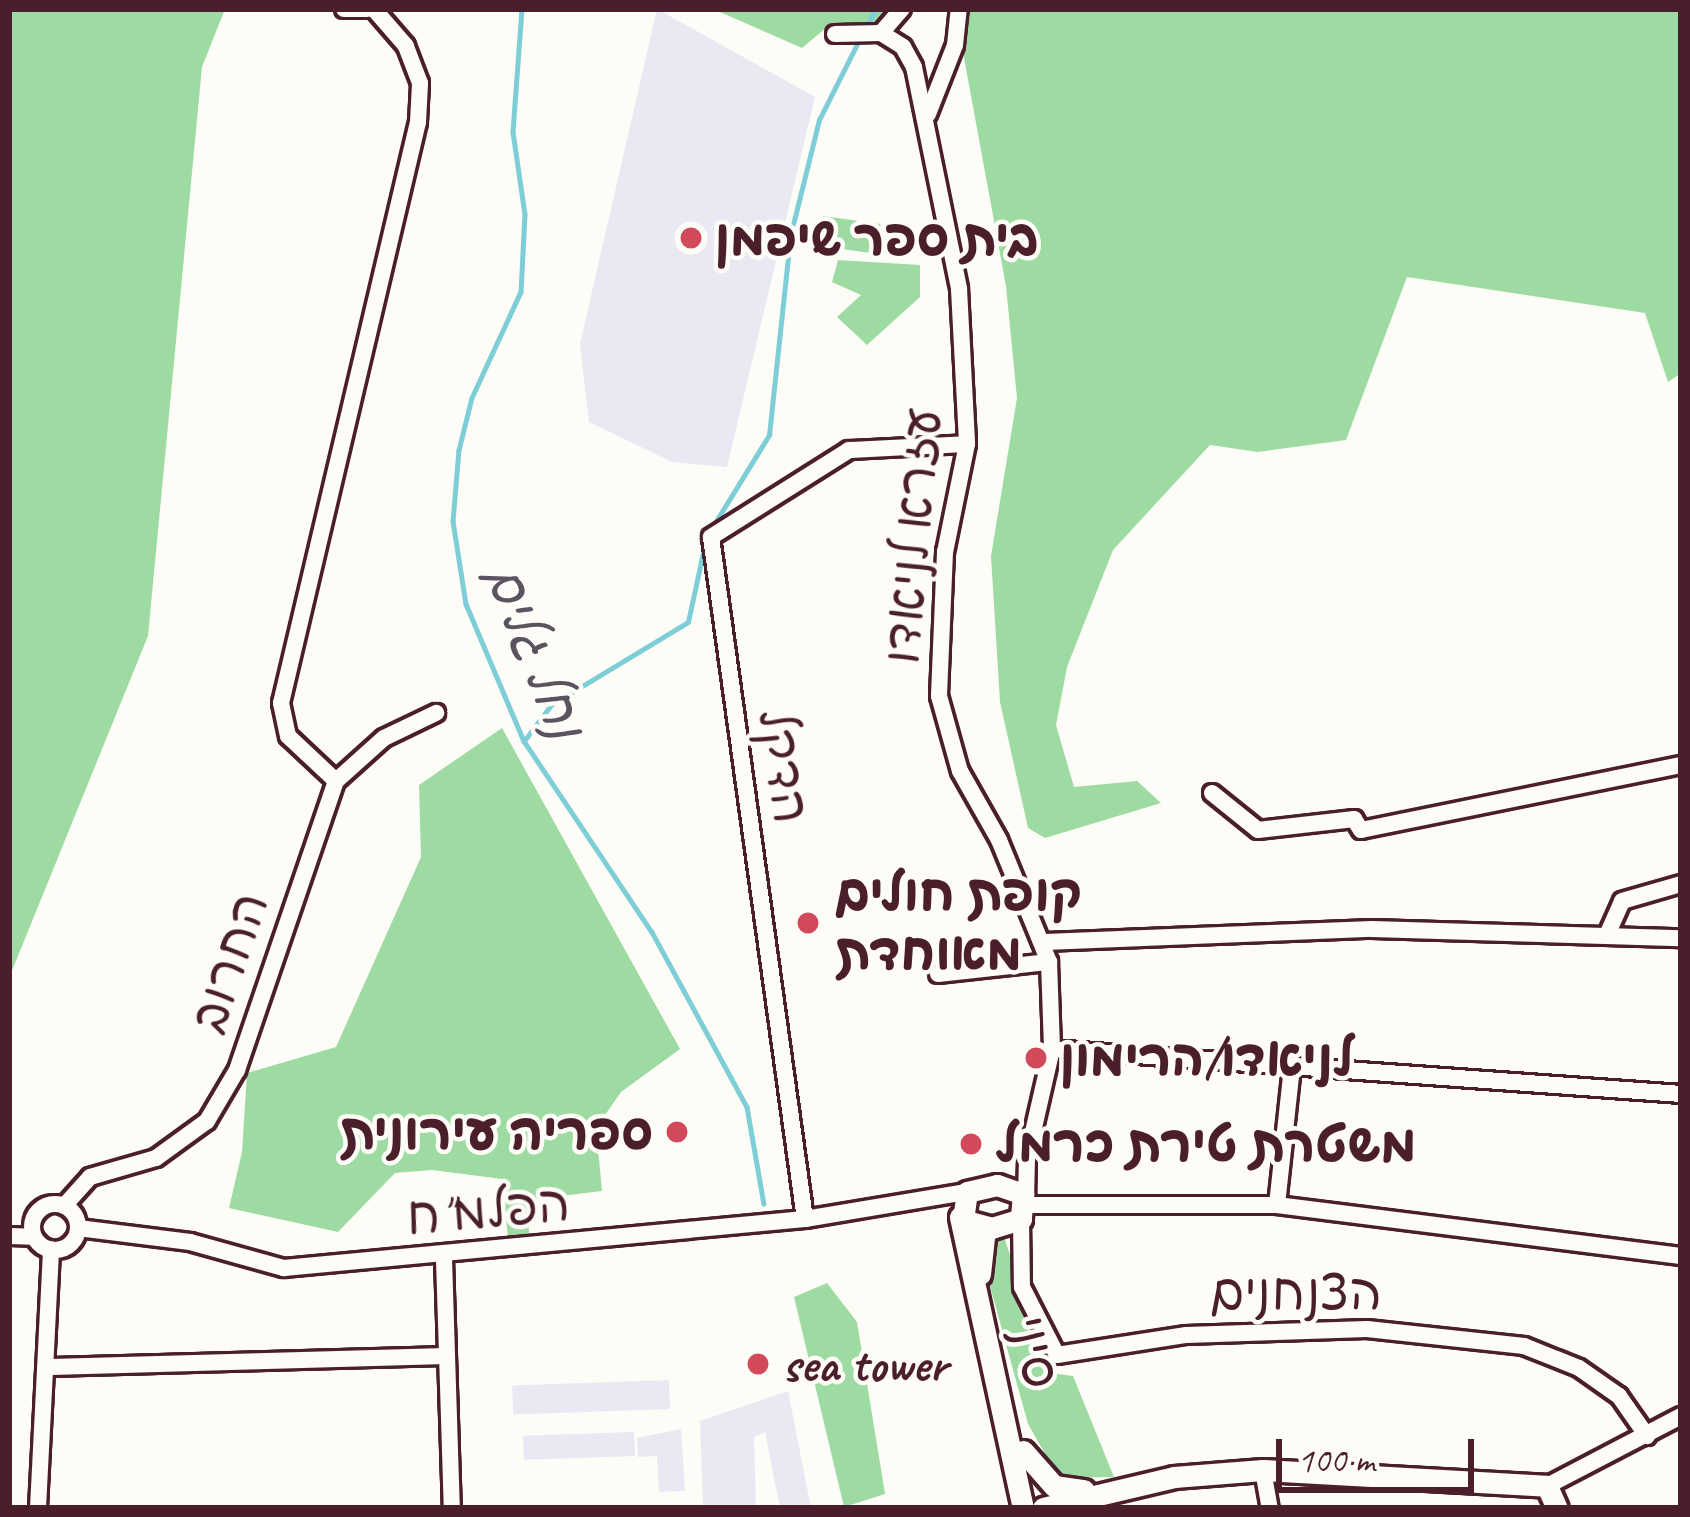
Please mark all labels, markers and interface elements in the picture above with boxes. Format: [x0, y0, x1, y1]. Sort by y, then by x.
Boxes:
place label: בית ספר שיפמן [715, 207, 1039, 269]
marker: בית ספר שיפמן [678, 225, 704, 251]
street label: עזרא לניאדו [870, 405, 954, 667]
water label: נחל גלים [471, 554, 599, 748]
street label: הדקל [746, 705, 822, 827]
place label: קופת חולים מאוחדת [835, 863, 1082, 983]
street label: החרוב [177, 884, 281, 1040]
marker: קופת חולים מאוחדת [792, 907, 824, 939]
place label: לניאדו/הרימון [1060, 1027, 1354, 1089]
marker: לניאדו/הרימון [1023, 1045, 1049, 1071]
place label: ספריה עירונית [340, 1101, 653, 1163]
place label: משטרת טירת כרמל [995, 1113, 1417, 1175]
marker: ספריה עירונית [664, 1119, 690, 1145]
marker: משטרת טירת כרמל [958, 1131, 984, 1157]
street label: הפלמ"ח [404, 1172, 572, 1248]
street label: הצנחנים [1210, 1261, 1382, 1323]
street label: סיני [997, 1310, 1073, 1394]
place label: sea tower [782, 1333, 947, 1395]
marker: sea tower [745, 1351, 771, 1377]
scale bar [1282, 1415, 1480, 1489]
text: 100 m [1297, 1437, 1374, 1483]

